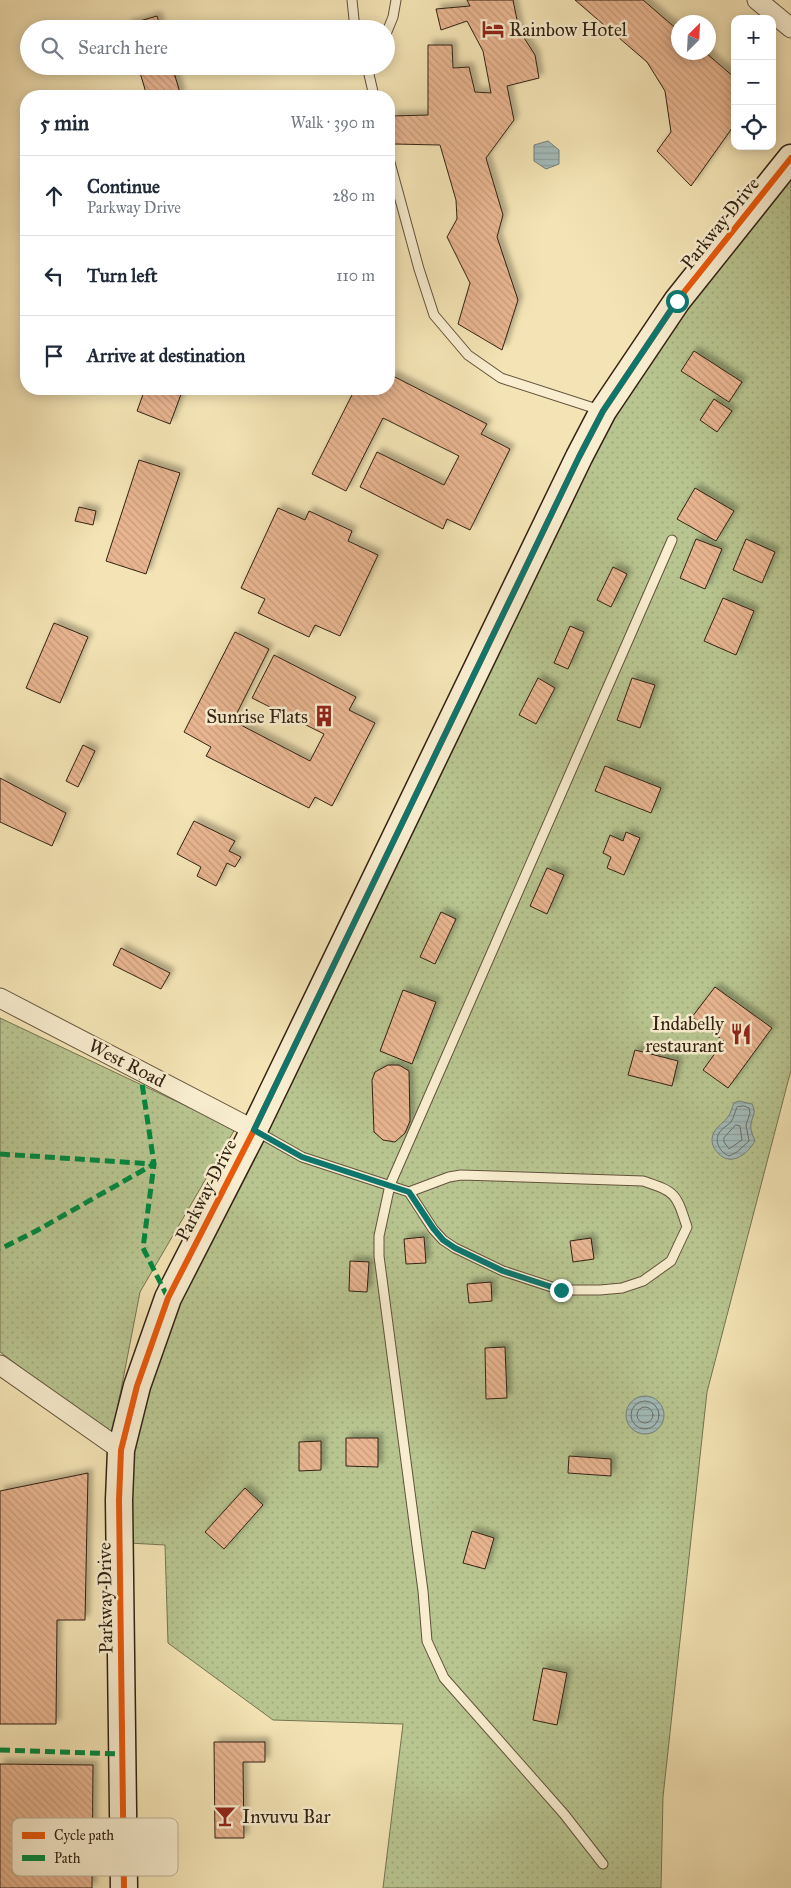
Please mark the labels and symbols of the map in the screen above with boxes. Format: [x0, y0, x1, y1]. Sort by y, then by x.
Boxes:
north arrow [671, 15, 716, 60]
hotel icon: Rainbow Hotel [480, 16, 506, 42]
place label: Rainbow Hotel [509, 18, 628, 41]
street label: Parkway Drive [676, 172, 764, 274]
route start [666, 290, 689, 313]
building icon: Sunrise Flats [311, 703, 337, 729]
place label: Sunrise Flats [206, 705, 308, 728]
place label: Indabelly restaurant [645, 1012, 725, 1057]
restaurant icon: Indabelly restaurant [728, 1021, 754, 1047]
street label: West Road [85, 1034, 170, 1092]
street label: Parkway Drive [170, 1135, 242, 1245]
route end [550, 1279, 573, 1302]
street label: Parkway Drive [93, 1542, 117, 1654]
bar icon: Invuvu Bar [212, 1803, 238, 1829]
place label: Invuvu Bar [242, 1805, 331, 1828]
legend [12, 1818, 178, 1876]
text: Cycle path [54, 1827, 114, 1844]
text: Path [54, 1850, 81, 1867]

